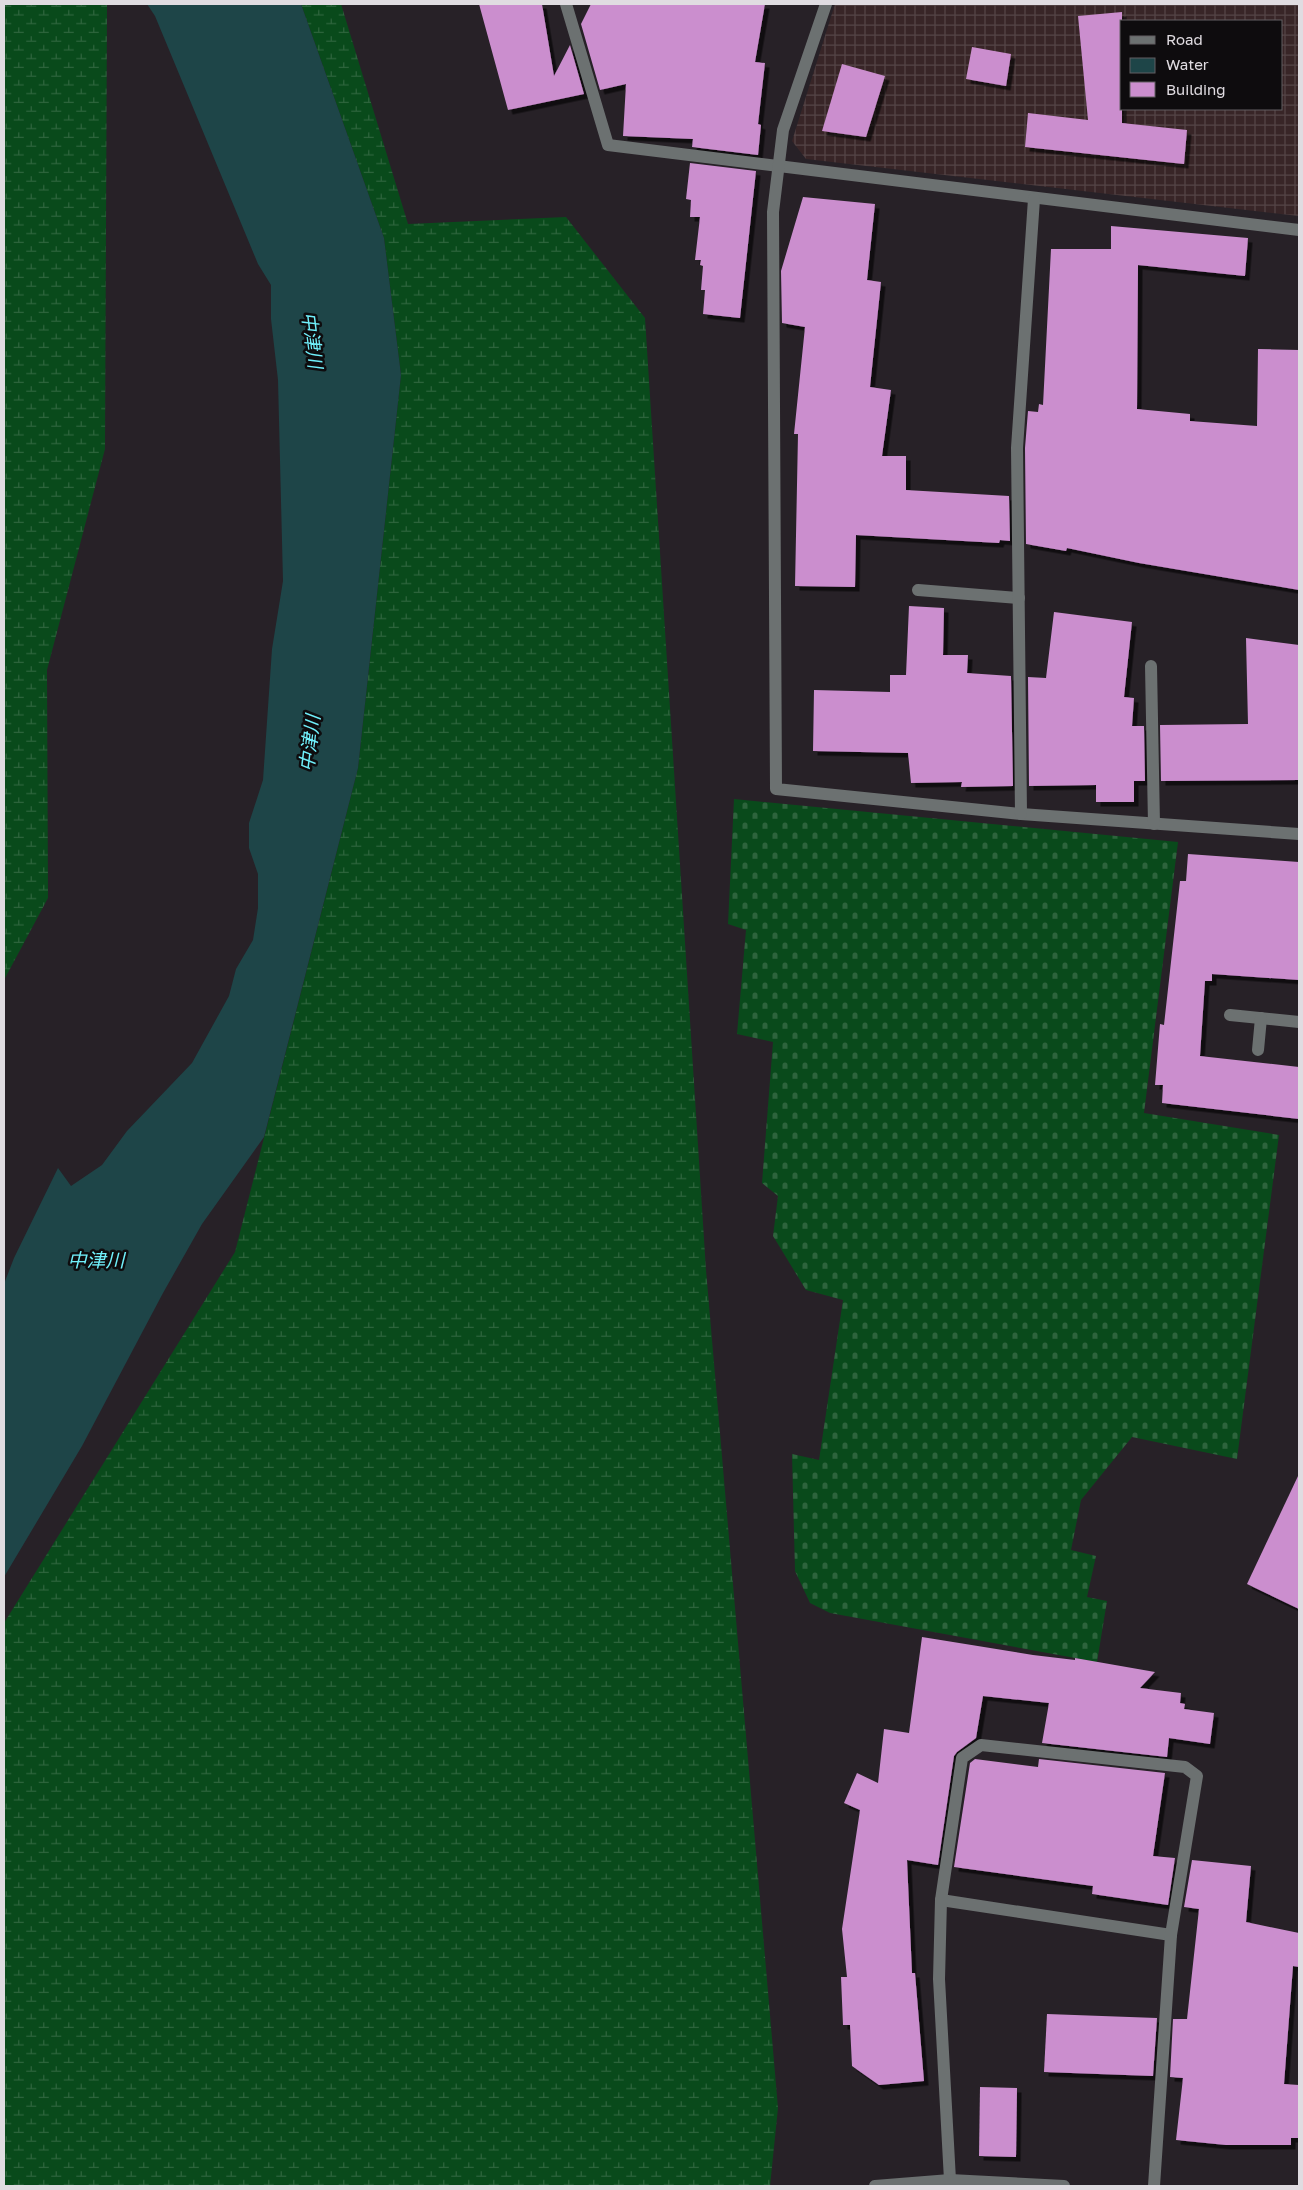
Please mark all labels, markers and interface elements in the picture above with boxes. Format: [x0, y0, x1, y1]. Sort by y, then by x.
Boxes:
legend [1120, 20, 1283, 110]
text: Road [1166, 30, 1203, 48]
text: Water [1166, 55, 1209, 73]
text: Building [1166, 80, 1226, 98]
water label: 中津川 [298, 310, 328, 372]
water label: 中津川 [294, 711, 324, 773]
water label: 中津川 [67, 1248, 126, 1271]

